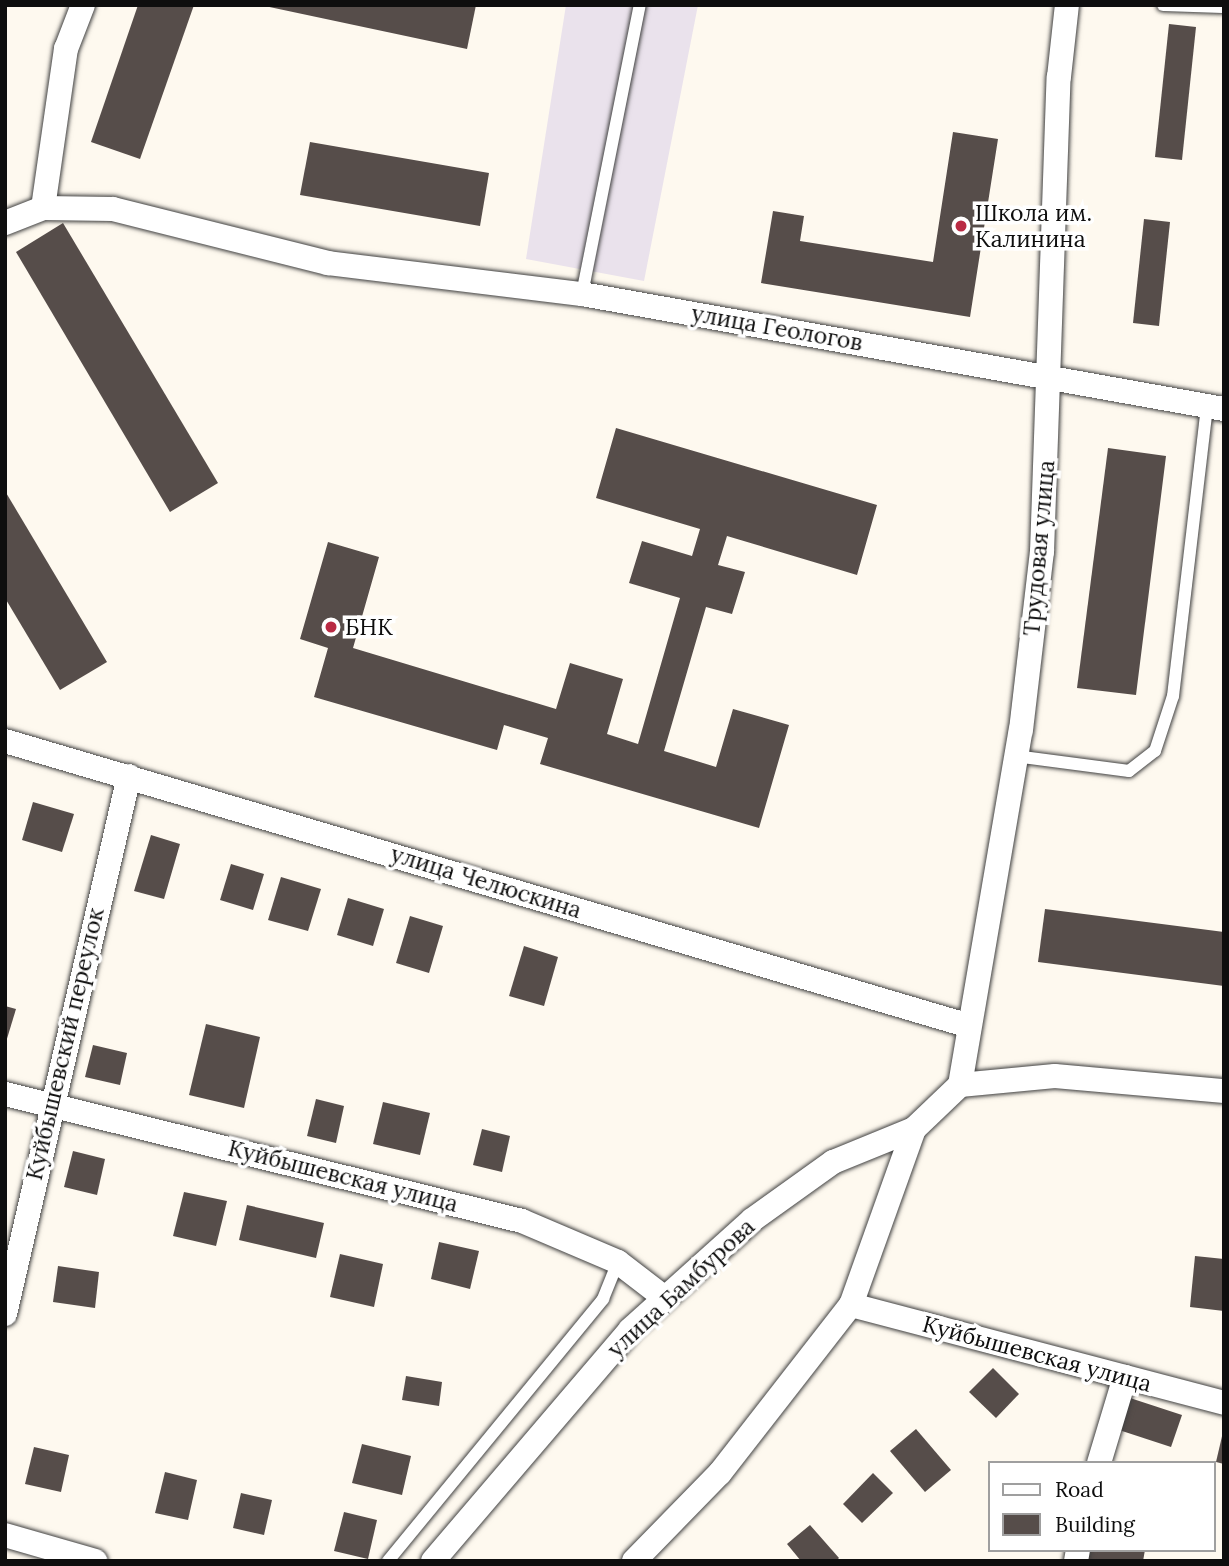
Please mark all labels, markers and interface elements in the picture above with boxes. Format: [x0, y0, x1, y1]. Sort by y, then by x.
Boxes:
place label: Школа им. Калинина [975, 199, 1092, 253]
marker: Школа им. Калинина [953, 218, 969, 234]
street label: улица Геологов [689, 299, 865, 357]
street label: Трудовая улица [1018, 459, 1060, 637]
place label: БНК [345, 613, 393, 641]
marker: БНК [323, 619, 339, 635]
street label: улица Челюскина [387, 840, 585, 924]
street label: Куйбышевский переулок [20, 905, 110, 1183]
street label: Куйбышевская улица [225, 1134, 461, 1218]
street label: улица Бамбурова [602, 1213, 760, 1363]
street label: Куйбышевская улица [919, 1310, 1155, 1398]
legend [988, 1461, 1215, 1552]
text: Road [1055, 1476, 1104, 1503]
text: Building [1055, 1511, 1135, 1538]

